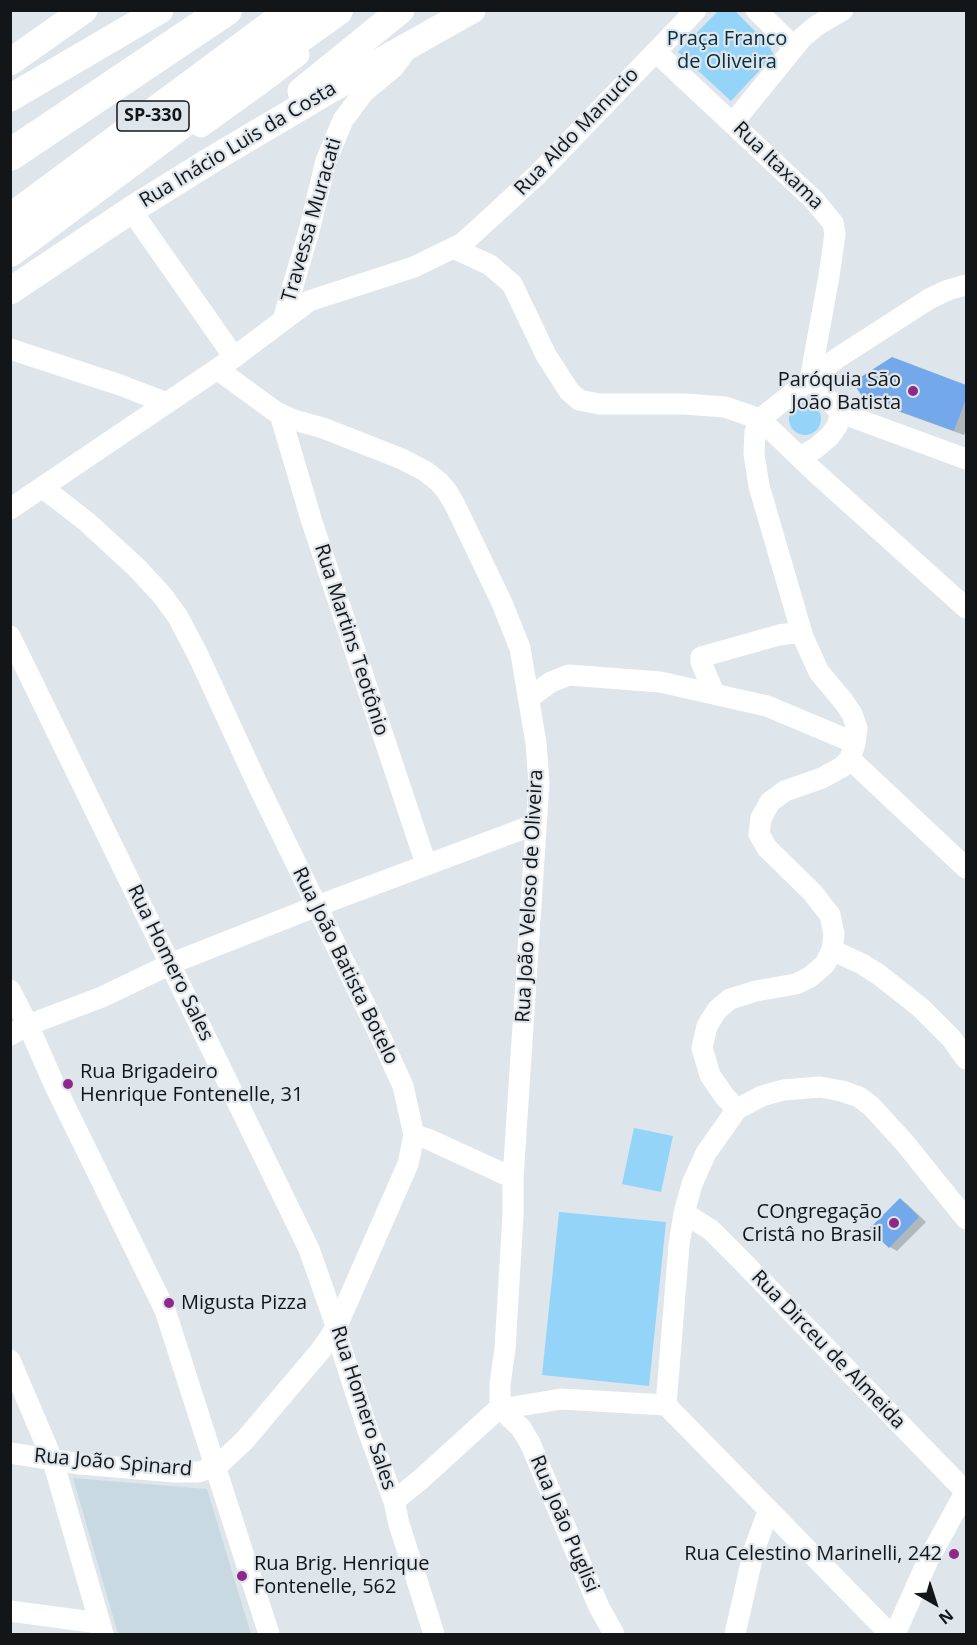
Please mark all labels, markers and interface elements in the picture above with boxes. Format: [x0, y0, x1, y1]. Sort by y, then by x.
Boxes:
park label: Praça Franco de Oliveira [667, 27, 787, 74]
street label: Rua Aldo Manucio [510, 63, 644, 201]
street label: Rua Inácio Luis da Costa [135, 77, 341, 213]
road number: SP-330 [117, 101, 189, 131]
street label: Rua Itaxama [728, 117, 828, 215]
street label: Travessa Muracati [277, 135, 347, 305]
place label: Paróquia São João Batista [778, 368, 901, 415]
marker: Paróquia São João Batista [906, 384, 920, 398]
street label: Rua Martins Teotônio [309, 541, 393, 739]
street label: Rua João Veloso de Oliveira [511, 769, 549, 1023]
street label: Rua João Batista Botelo [287, 864, 403, 1068]
street label: Rua Homero Sales [122, 881, 218, 1045]
place label: Rua Brigadeiro Henrique Fontenelle, 31 [80, 1060, 303, 1107]
marker: Rua Brigadeiro Henrique Fontenelle, 31 [61, 1077, 75, 1091]
place label: COngregação Cristâ no Brasil [742, 1200, 882, 1247]
marker: COngregação Cristâ no Brasil [887, 1216, 901, 1230]
street label: Rua Dirceu de Almeida [746, 1266, 910, 1434]
place label: Migusta Pizza [181, 1291, 307, 1315]
marker: Migusta Pizza [162, 1296, 176, 1310]
street label: Rua Homero Sales [325, 1323, 401, 1493]
street label: Rua João Spinard [33, 1444, 193, 1482]
street label: Rua João Puglisi [524, 1452, 604, 1596]
place label: Rua Celestino Marinelli, 242 [684, 1542, 942, 1566]
marker: Rua Celestino Marinelli, 242 [947, 1547, 961, 1561]
place label: Rua Brig. Henrique Fontenelle, 562 [254, 1552, 430, 1599]
marker: Rua Brig. Henrique Fontenelle, 562 [235, 1569, 249, 1583]
north arrow [905, 1573, 965, 1633]
text: N [934, 1604, 958, 1630]

